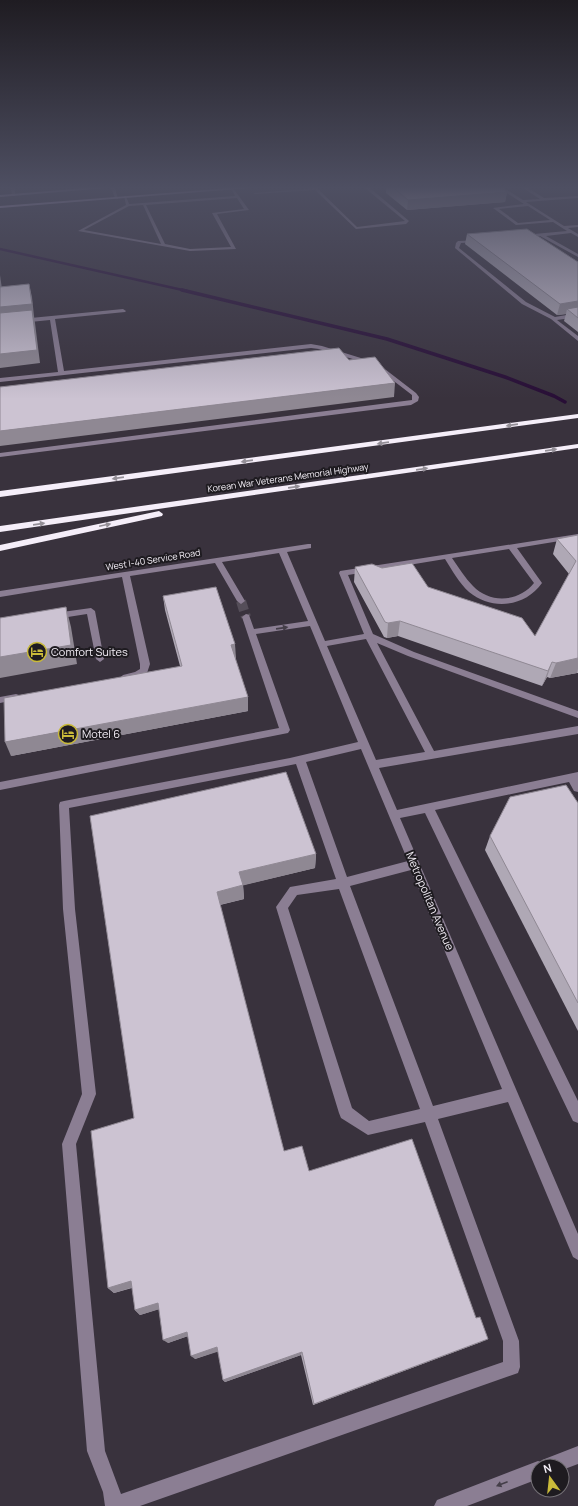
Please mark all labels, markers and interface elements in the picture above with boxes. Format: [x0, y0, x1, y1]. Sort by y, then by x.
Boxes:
one-way arrow [506, 422, 518, 428]
one-way arrow [377, 440, 389, 446]
one-way arrow [545, 447, 557, 453]
one-way arrow [241, 458, 253, 464]
street label: Korean War Veterans Memorial Highway [207, 460, 370, 495]
one-way arrow [416, 466, 428, 472]
one-way arrow [112, 475, 124, 481]
one-way arrow [287, 484, 300, 490]
one-way arrow [33, 521, 45, 527]
one-way arrow [99, 522, 111, 528]
street label: West I-40 Service Road [105, 546, 201, 573]
one-way arrow [276, 625, 288, 631]
hotel icon: Comfort Suites [26, 641, 48, 663]
place label: Comfort Suites [51, 644, 128, 659]
hotel icon: Motel 6 [57, 723, 79, 745]
place label: Motel 6 [82, 726, 120, 741]
street label: Metropolitan Avenue [403, 849, 458, 953]
north arrow [530, 1458, 570, 1498]
text: N [542, 1460, 553, 1476]
one-way arrow [495, 1481, 507, 1487]

